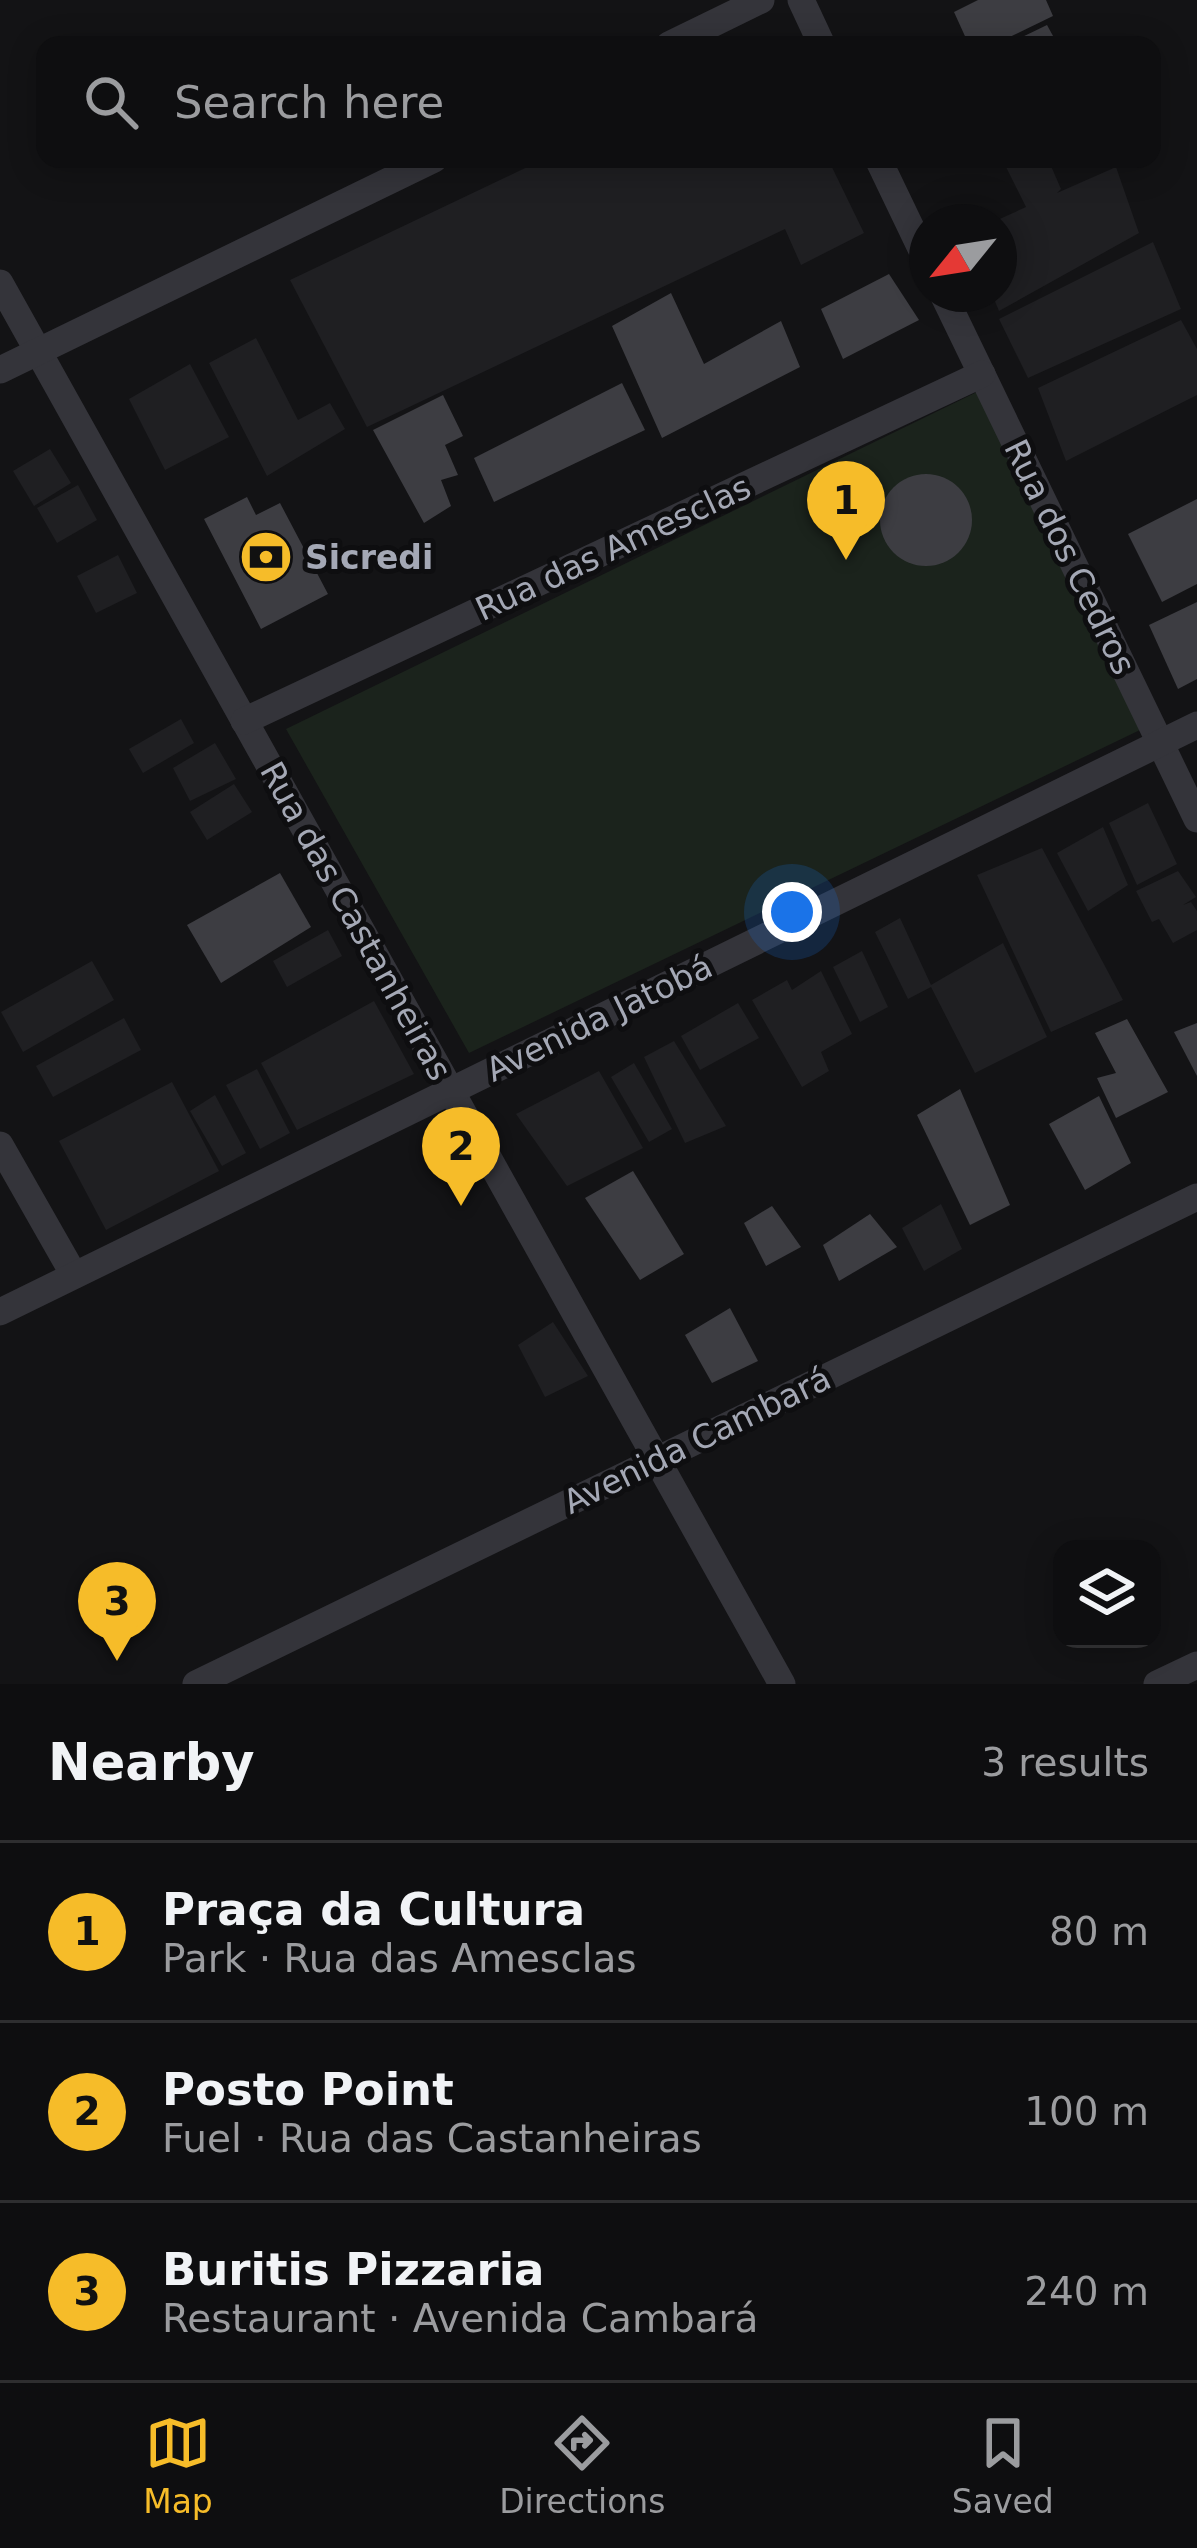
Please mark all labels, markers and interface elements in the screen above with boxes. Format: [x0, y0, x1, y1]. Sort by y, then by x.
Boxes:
search box [36, 36, 1161, 168]
icon: search [78, 69, 144, 135]
text: Search here [174, 76, 444, 129]
north arrow [909, 204, 1017, 312]
street label: Rua dos Cedros [996, 433, 1144, 681]
pin: 1 [807, 461, 885, 560]
street label: Rua das Amesclas [469, 467, 757, 629]
bank icon: Sicredi [238, 529, 294, 585]
place label: Sicredi [305, 538, 433, 577]
street label: Rua das Castanheiras [252, 755, 460, 1087]
your location [762, 882, 822, 942]
street label: Avenida Jatobá [480, 946, 718, 1090]
pin: 2 [422, 1107, 500, 1206]
street label: Avenida Cambará [557, 1358, 837, 1522]
map controls [1053, 1540, 1161, 1648]
button: layers [1053, 1540, 1161, 1648]
pin: 3 [78, 1562, 156, 1661]
text: Nearby [48, 1733, 255, 1792]
text: 3 results [981, 1740, 1149, 1785]
text: Praça da Cultura [162, 1883, 585, 1936]
text: 1 [73, 1909, 101, 1954]
text: 80 m [1049, 1909, 1149, 1954]
text: Park · Rua das Amesclas [162, 1936, 637, 1981]
text: Posto Point [162, 2063, 454, 2116]
text: 2 [73, 2089, 101, 2134]
text: 100 m [1024, 2089, 1149, 2134]
text: Fuel · Rua das Castanheiras [162, 2116, 702, 2161]
text: Buritis Pizzaria [162, 2243, 544, 2296]
text: 3 [73, 2269, 101, 2314]
text: 240 m [1024, 2269, 1149, 2314]
text: Restaurant · Avenida Cambará [162, 2296, 758, 2341]
tab: Map [143, 2410, 213, 2521]
tab: Directions [499, 2410, 665, 2521]
tab: Saved [952, 2410, 1054, 2521]

